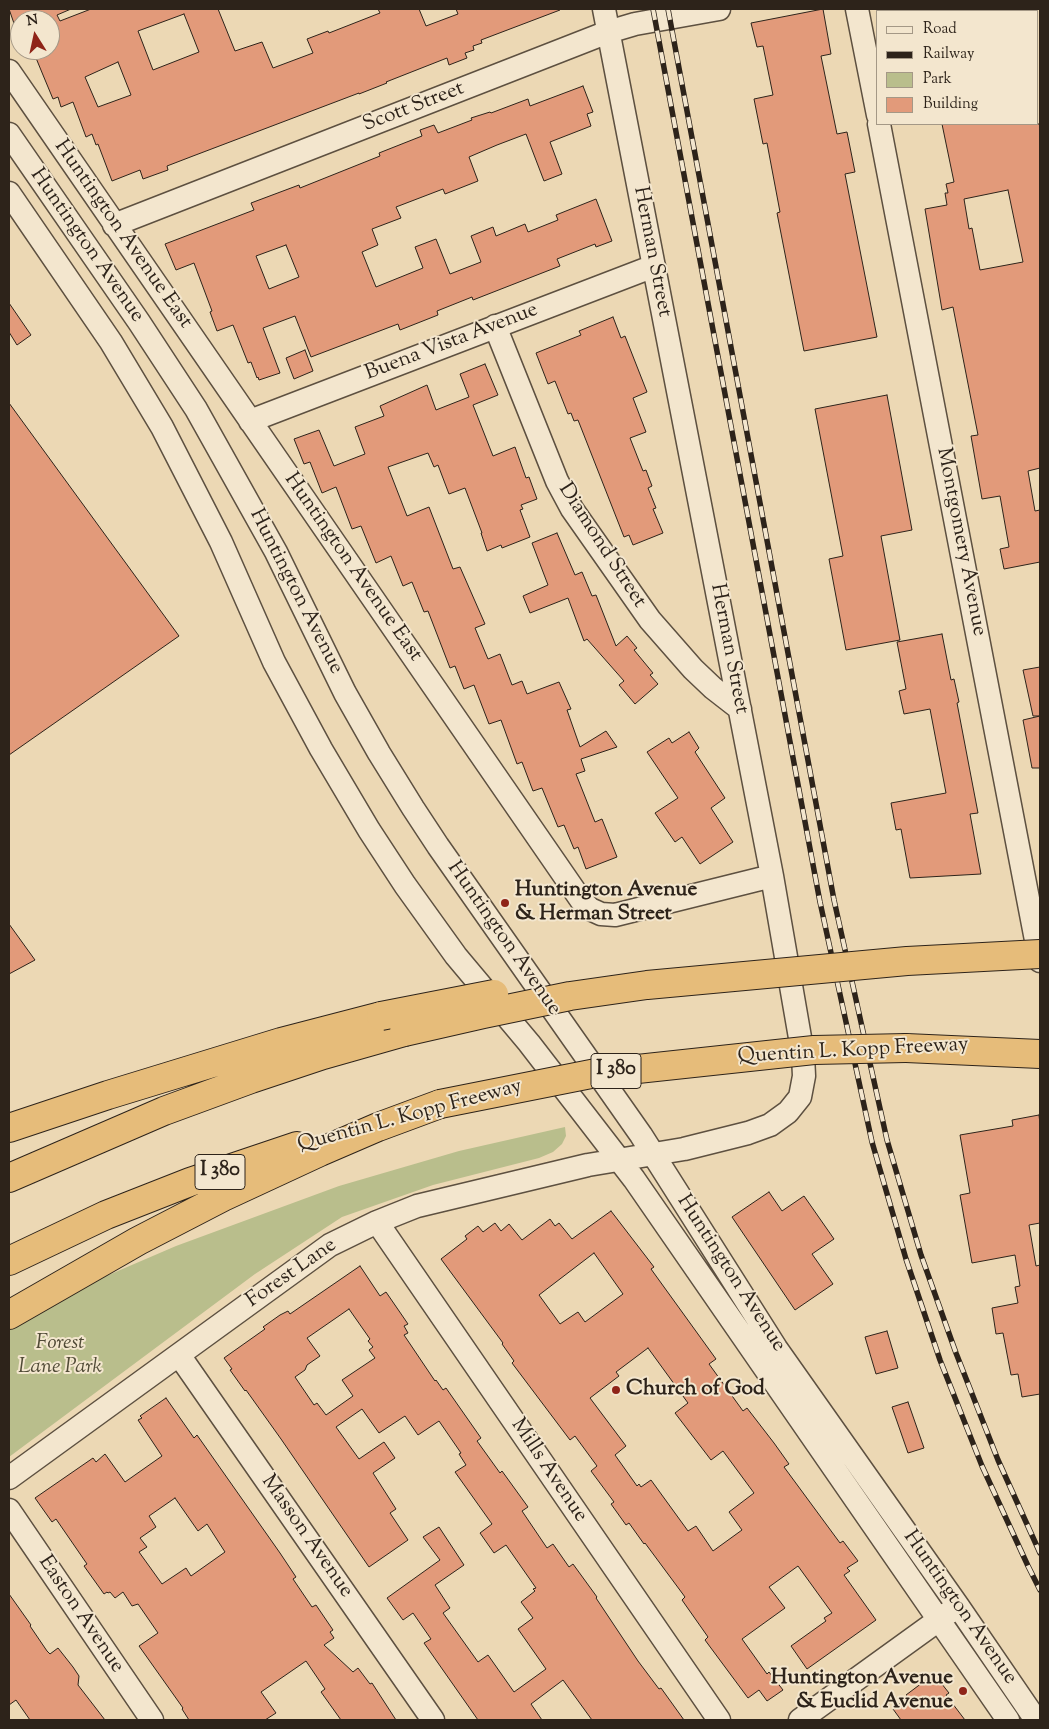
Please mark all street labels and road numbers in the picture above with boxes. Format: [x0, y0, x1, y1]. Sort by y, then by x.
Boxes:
street label: Scott Street [360, 77, 468, 139]
street label: Huntington Avenue East [47, 136, 197, 334]
street label: Huntington Avenue [23, 164, 149, 328]
street label: Herman Street [626, 185, 676, 319]
street label: Buena Vista Avenue [362, 298, 542, 388]
street label: Montgomery Avenue [929, 446, 991, 638]
street label: Huntington Avenue East [277, 469, 427, 667]
street label: Diamond Street [551, 479, 651, 613]
street label: Huntington Avenue [242, 505, 348, 679]
street label: Herman Street [703, 582, 753, 716]
street label: Huntington Avenue [440, 857, 566, 1021]
street label: Quentin L. Kopp Freeway [737, 1033, 969, 1071]
road number: I 380 [591, 1054, 641, 1088]
street label: Quentin L. Kopp Freeway [295, 1075, 525, 1159]
road number: I 380 [195, 1154, 245, 1190]
street label: Huntington Avenue [670, 1191, 790, 1357]
street label: Forest Lane [242, 1234, 342, 1314]
street label: Mills Avenue [504, 1414, 592, 1528]
street label: Masson Avenue [254, 1471, 358, 1603]
street label: Huntington Avenue [896, 1526, 1022, 1690]
street label: Easton Avenue [31, 1551, 129, 1679]

